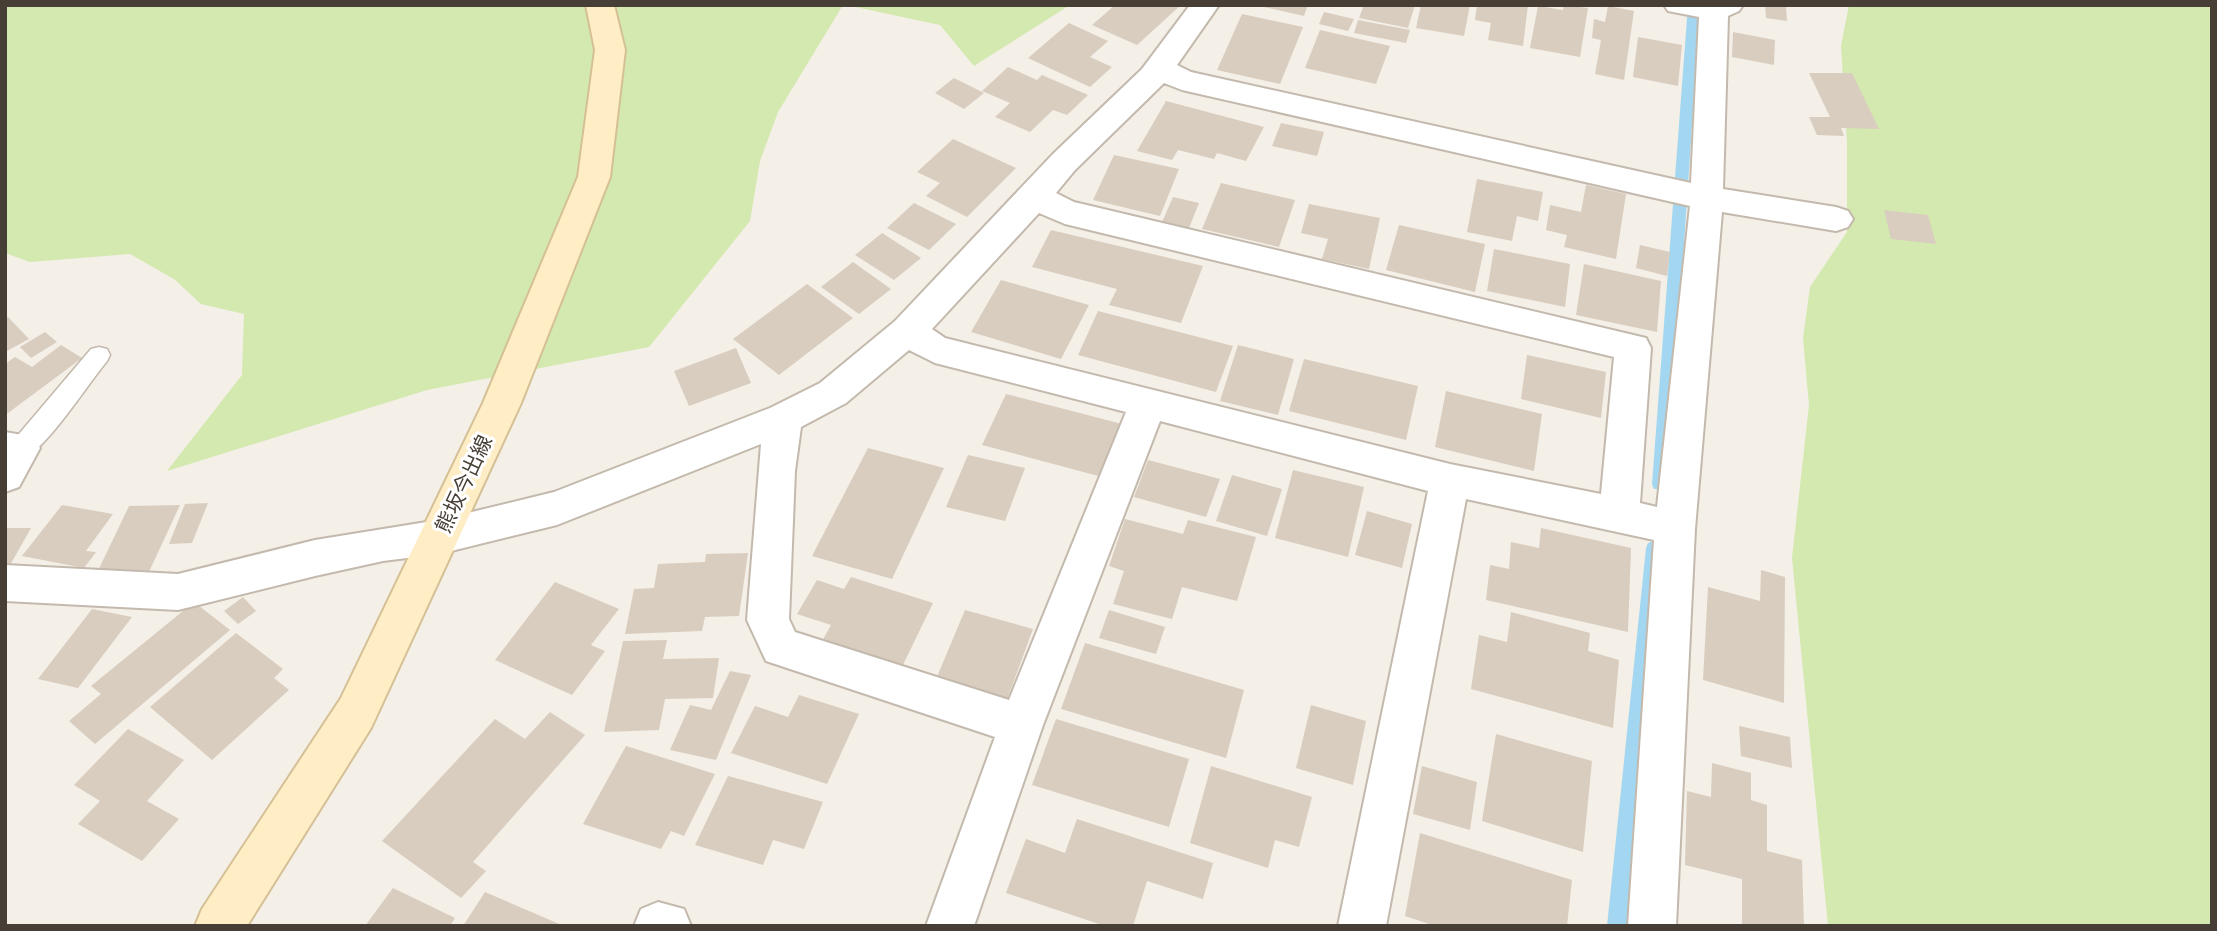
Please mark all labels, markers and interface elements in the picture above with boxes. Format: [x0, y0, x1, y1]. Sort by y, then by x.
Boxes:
street label: 熊坂今出線 [431, 431, 497, 537]

